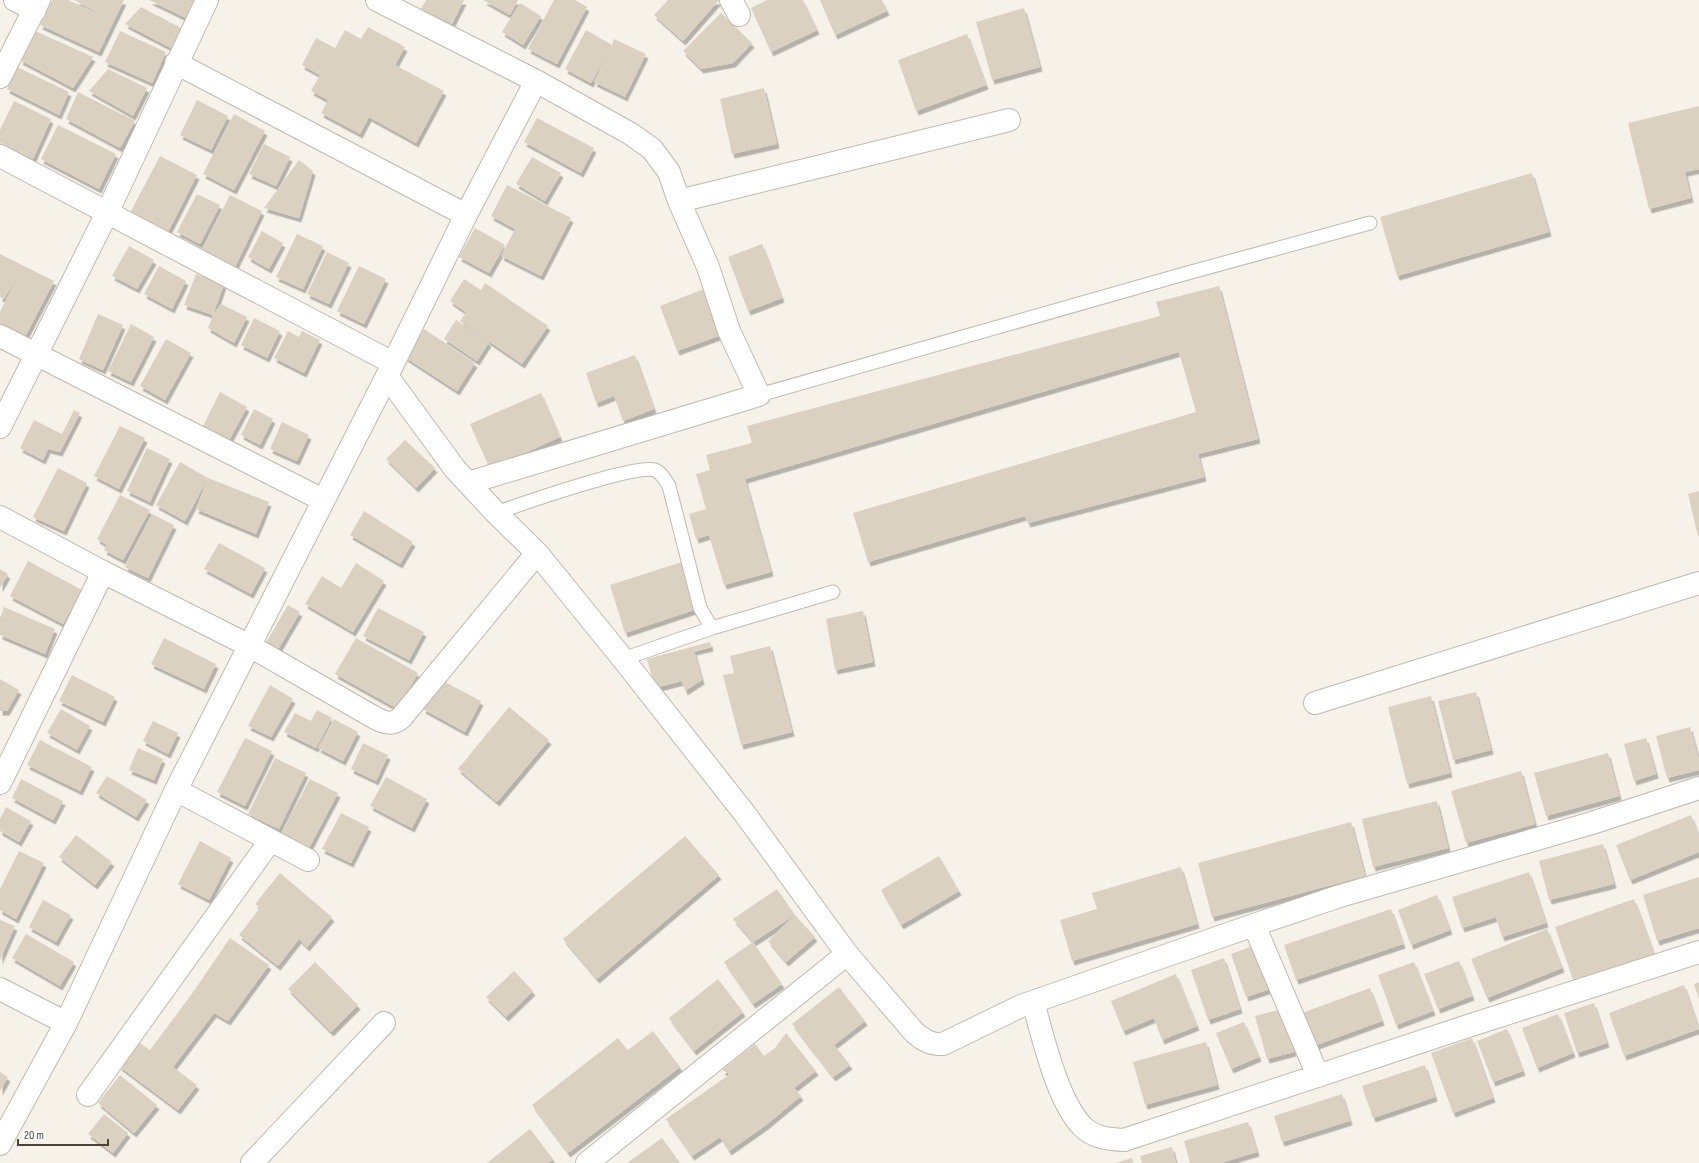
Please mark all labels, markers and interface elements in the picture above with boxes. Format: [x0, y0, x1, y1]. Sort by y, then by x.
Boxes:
scale bar [18, 1121, 108, 1147]
text: 20 m [24, 1128, 44, 1143]

